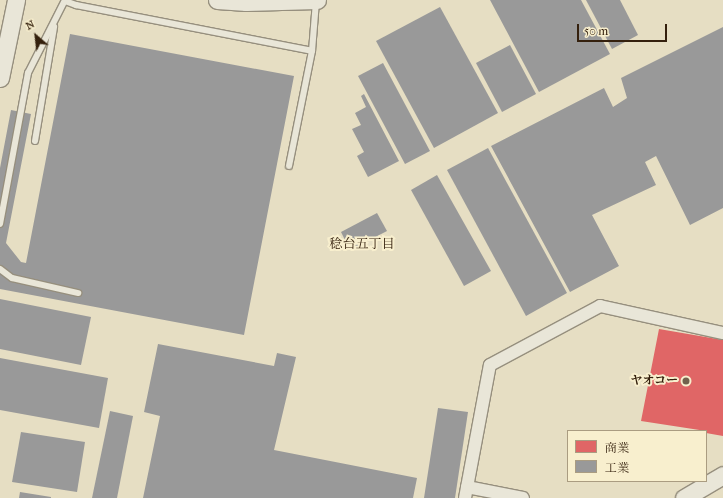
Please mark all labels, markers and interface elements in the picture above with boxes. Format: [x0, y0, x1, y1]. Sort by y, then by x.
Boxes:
north arrow [16, 16, 56, 56]
scale bar [579, 16, 669, 42]
text: N [23, 17, 37, 33]
text: 50 m [584, 24, 608, 38]
district label: 稔台五丁目 [330, 236, 394, 252]
place label: ヤオコー [630, 374, 678, 388]
marker: ヤオコー [681, 376, 691, 386]
legend [567, 430, 707, 482]
text: 商業 [605, 441, 629, 455]
text: 工業 [605, 461, 629, 475]

